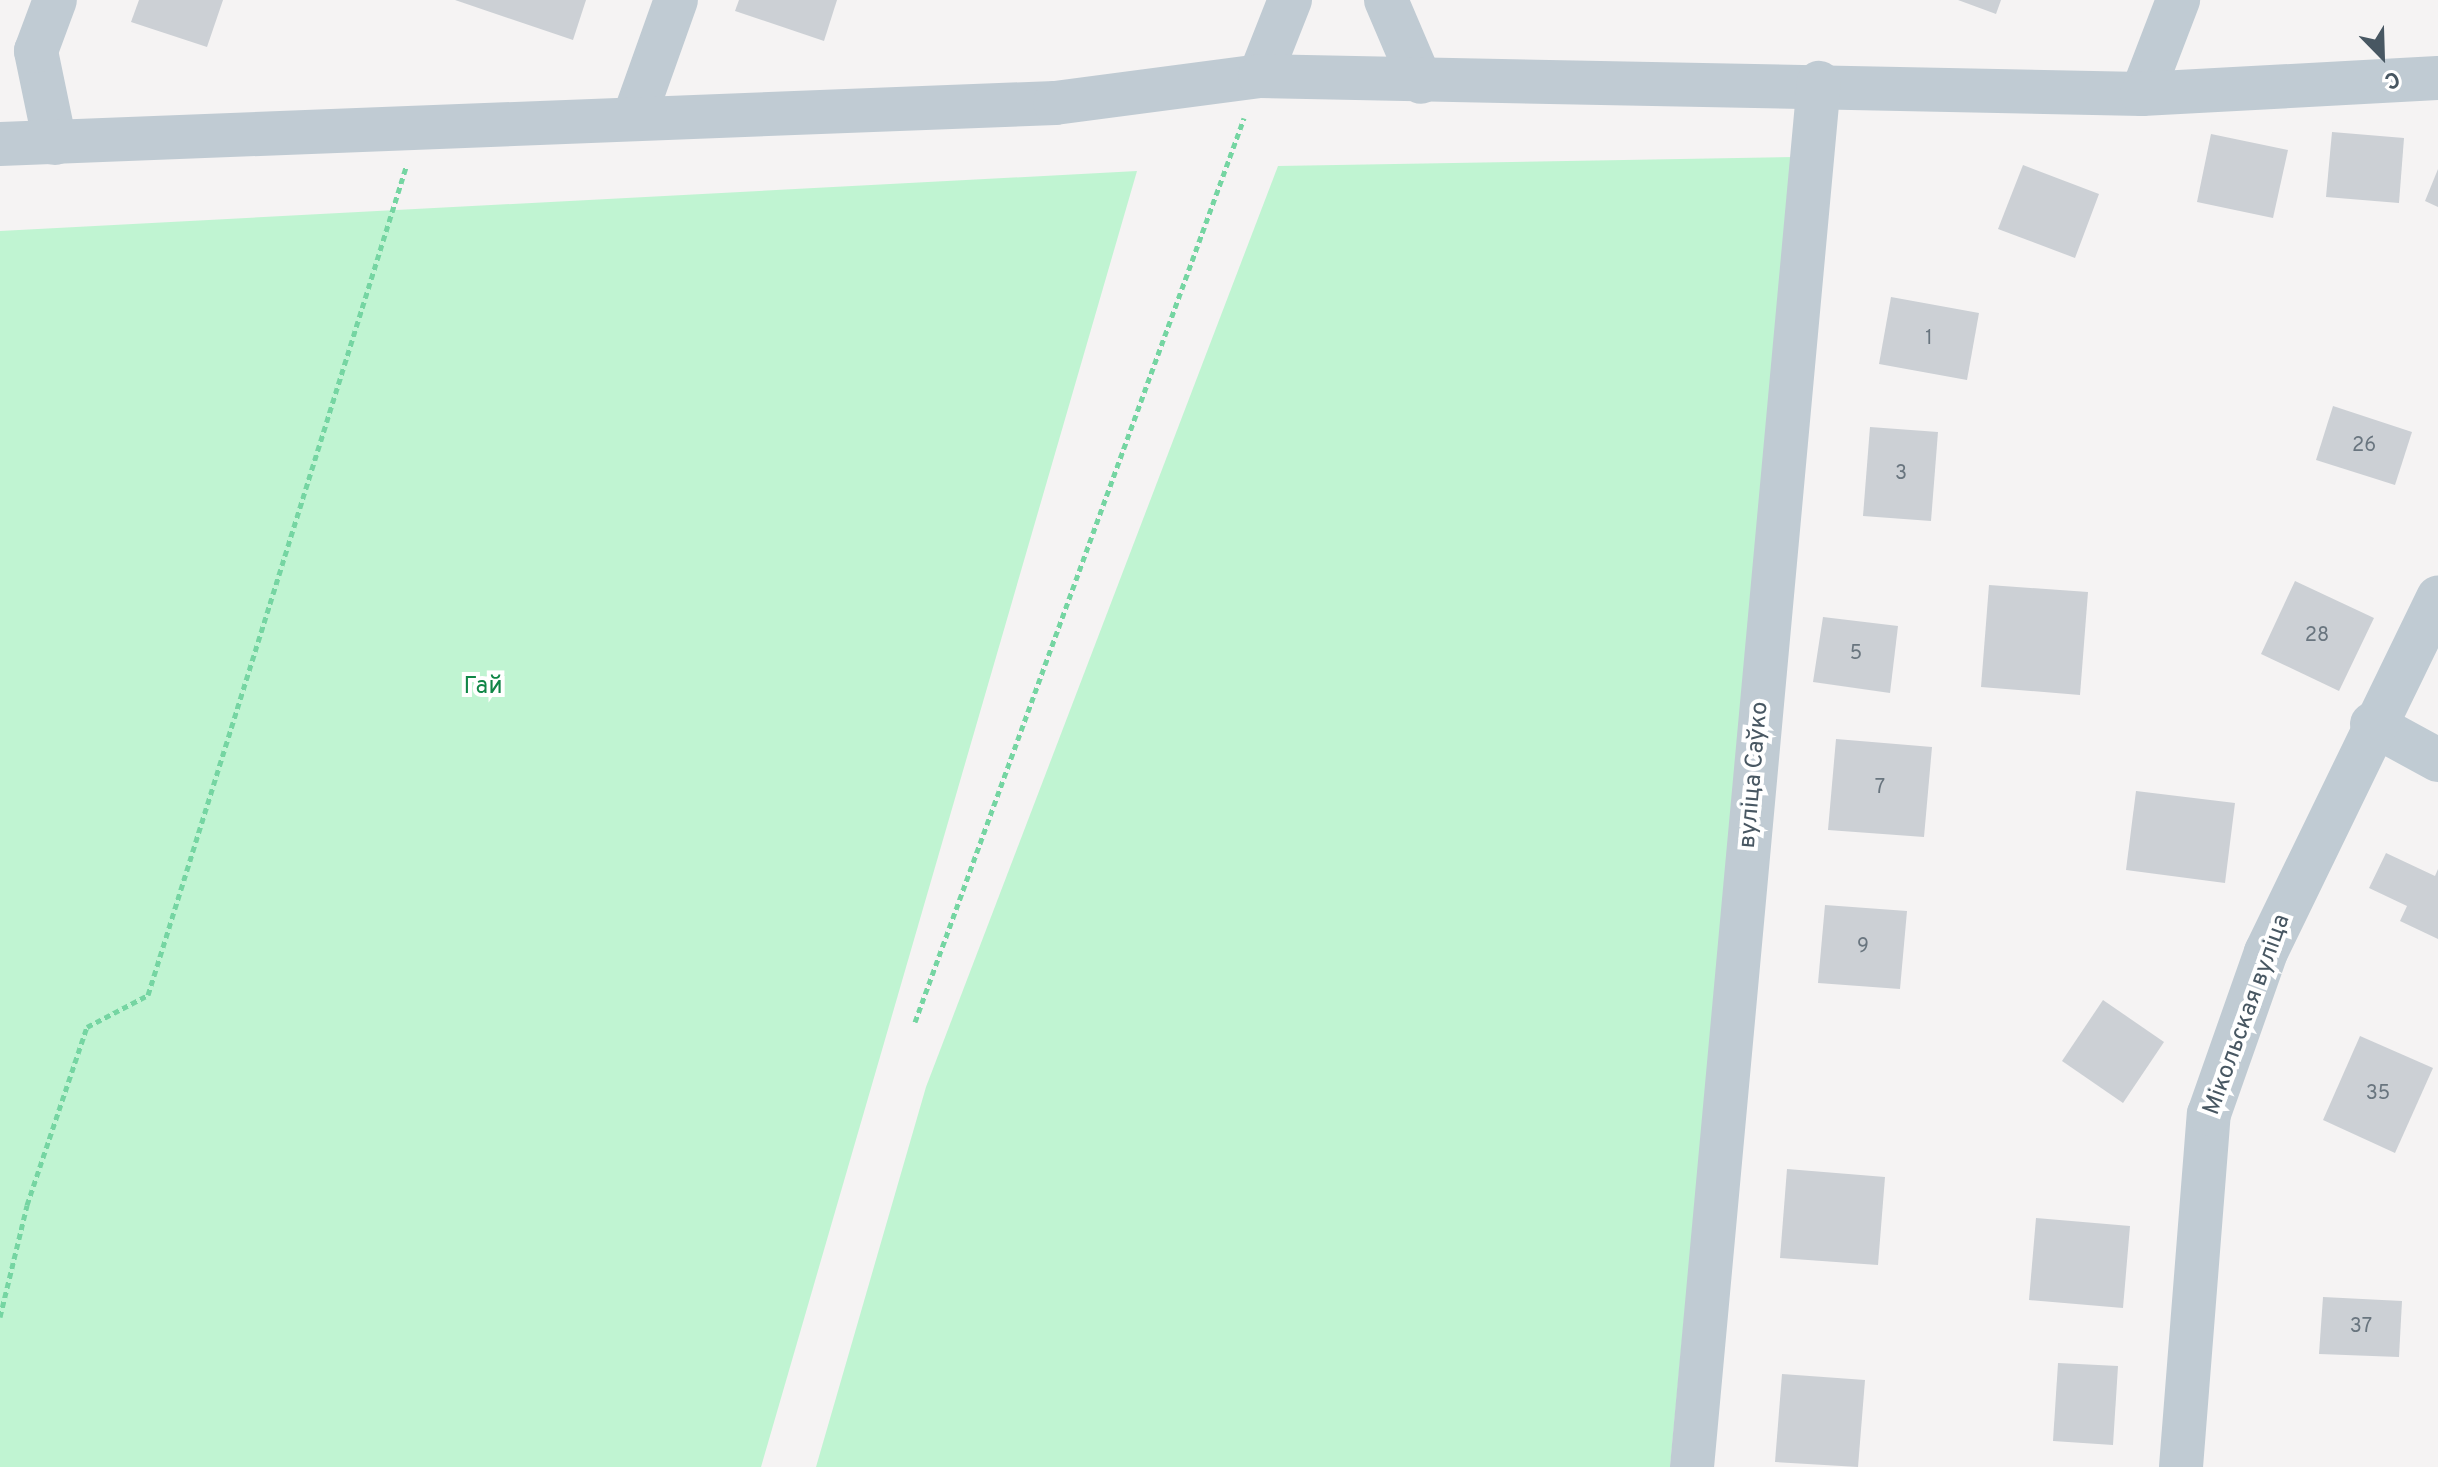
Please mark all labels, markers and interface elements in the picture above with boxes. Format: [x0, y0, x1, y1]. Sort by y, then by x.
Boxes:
north arrow [2342, 16, 2422, 96]
text: С [2380, 63, 2403, 94]
house number: 1 [1925, 327, 1933, 351]
house number: 26 [2352, 434, 2376, 458]
house number: 3 [1895, 462, 1907, 486]
house number: 28 [2305, 624, 2329, 648]
house number: 5 [1850, 642, 1862, 666]
park label: Гай [463, 674, 503, 702]
street label: вуліца Саўко [1734, 700, 1776, 850]
house number: 7 [1875, 776, 1885, 800]
street label: Мікольская вуліца [2198, 911, 2298, 1119]
house number: 9 [1857, 935, 1869, 959]
house number: 35 [2366, 1082, 2390, 1106]
house number: 37 [2350, 1315, 2372, 1339]

